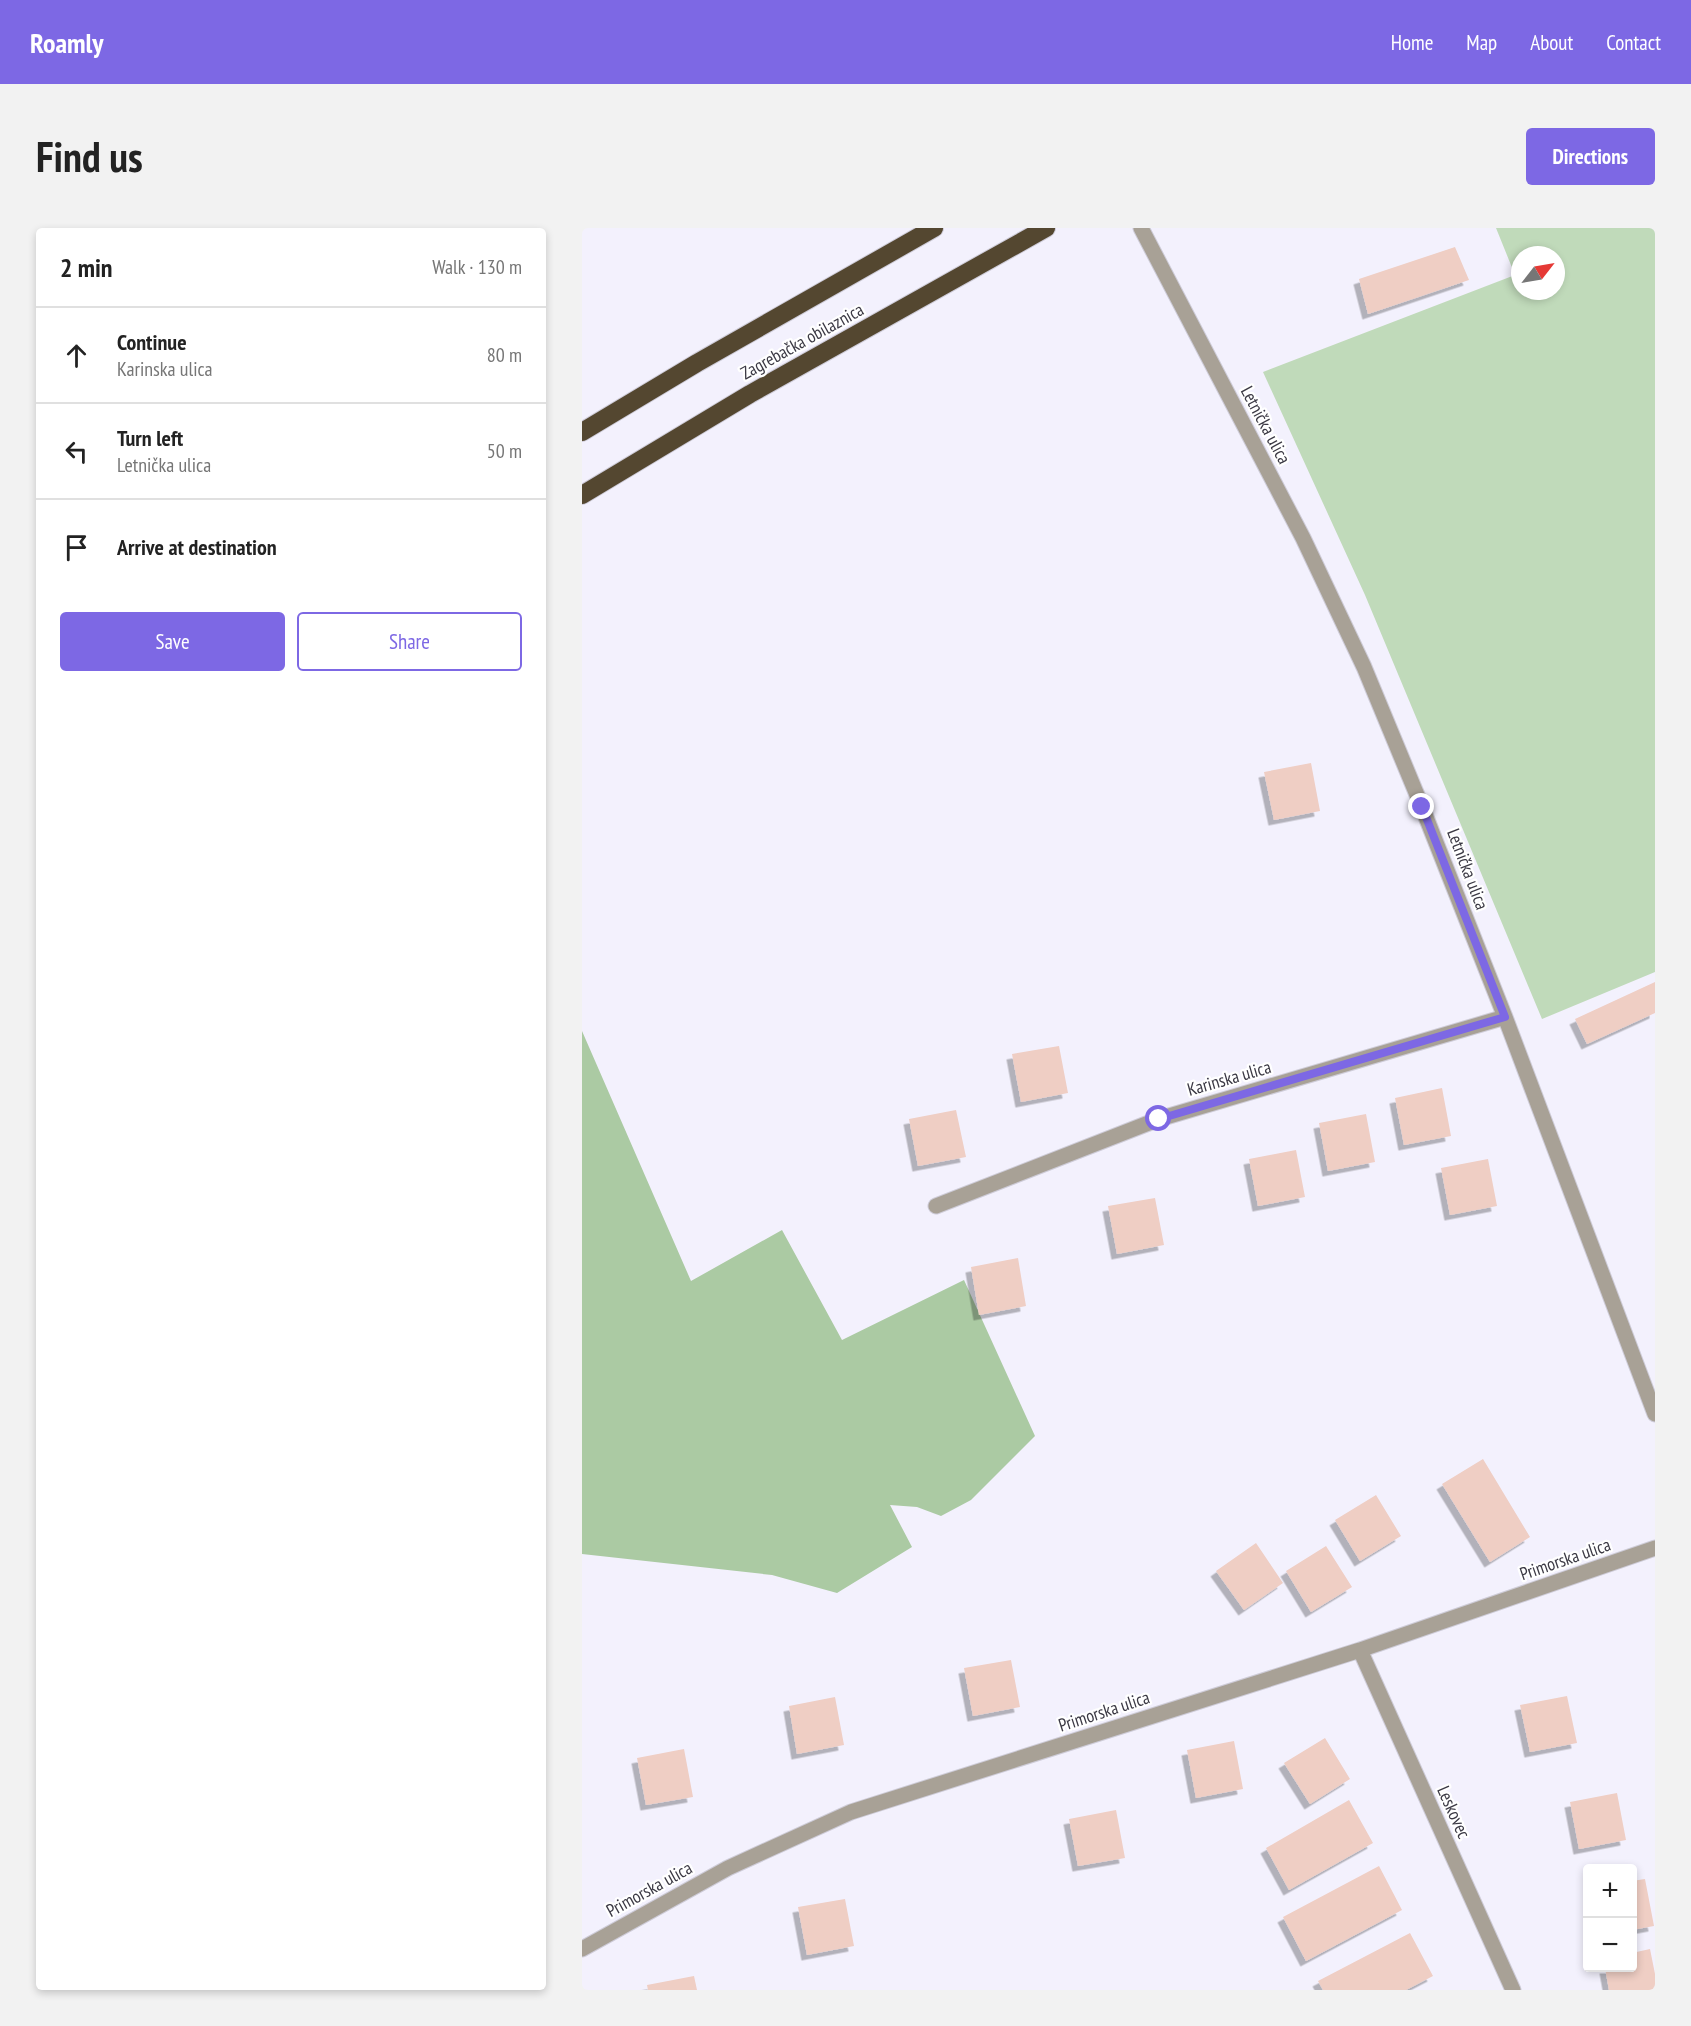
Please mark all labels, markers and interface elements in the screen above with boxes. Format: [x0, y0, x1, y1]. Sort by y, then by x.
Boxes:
text: Roamly [30, 24, 104, 61]
text: Home [1391, 29, 1433, 56]
text: Map [1466, 29, 1497, 56]
text: About [1530, 29, 1573, 56]
text: Contact [1606, 29, 1661, 56]
button: Directions [1526, 128, 1655, 185]
text: Find us [36, 129, 143, 184]
north arrow [1511, 246, 1565, 300]
text: 2 min [60, 251, 113, 284]
text: Walk · 130 m [432, 254, 522, 280]
street label: Zagrebačka obilaznica [736, 298, 868, 384]
text: Continue [117, 328, 187, 356]
icon: ahead [60, 339, 93, 372]
text: 80 m [487, 342, 522, 368]
text: Karinska ulica [117, 356, 213, 382]
street label: Letnička ulica [1236, 382, 1296, 468]
text: Turn left [117, 424, 183, 452]
icon: left [60, 435, 93, 468]
text: 50 m [487, 438, 522, 464]
text: Letnička ulica [117, 452, 211, 478]
icon: arrive [60, 531, 93, 564]
text: Arrive at destination [117, 533, 277, 561]
button: Save [60, 612, 285, 671]
button: Share [297, 612, 522, 671]
route end [1408, 793, 1434, 819]
street label: Letnička ulica [1442, 825, 1494, 913]
street label: Karinska ulica [1184, 1055, 1274, 1101]
route start [1145, 1105, 1171, 1131]
street label: Primorska ulica [1517, 1533, 1613, 1585]
street label: Primorska ulica [1056, 1685, 1152, 1737]
street label: Leskovec [1432, 1782, 1476, 1842]
street label: Primorska ulica [602, 1856, 696, 1922]
map controls [1583, 1864, 1637, 1972]
button: + [1583, 1864, 1637, 1918]
button: − [1583, 1918, 1637, 1972]

